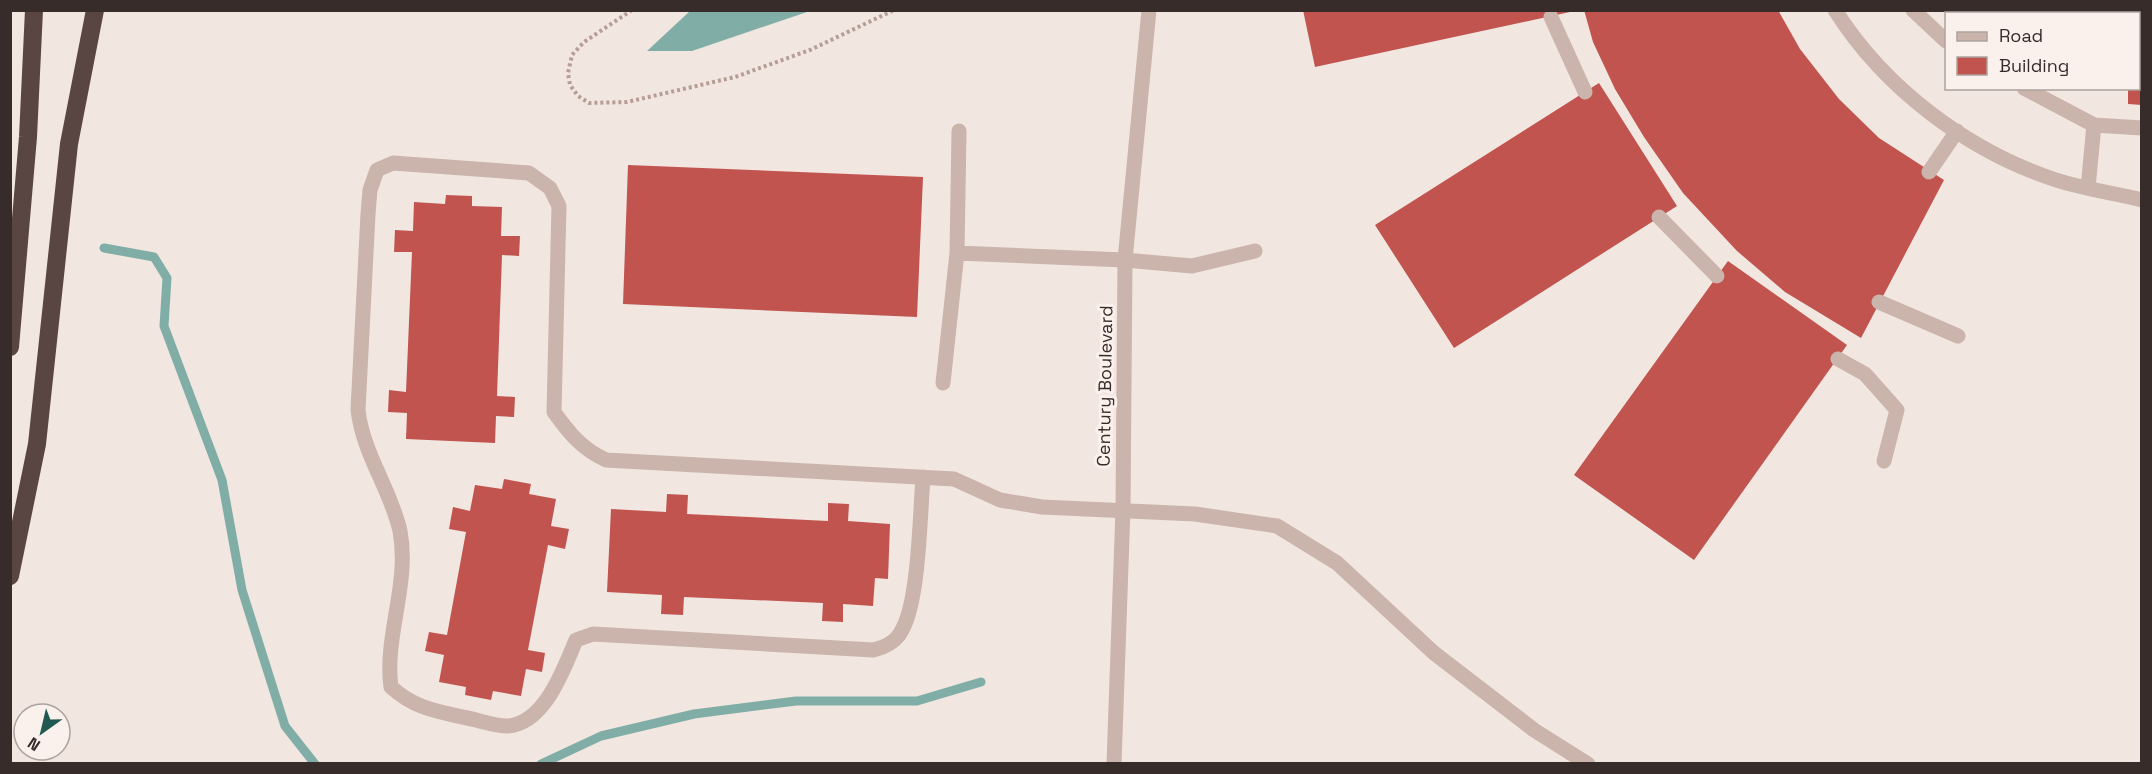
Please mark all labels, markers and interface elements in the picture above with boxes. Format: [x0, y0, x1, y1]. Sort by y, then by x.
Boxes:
legend [1945, 12, 2140, 90]
text: Road [1999, 24, 2043, 47]
text: Building [1999, 54, 2069, 77]
street label: Century Boulevard [1092, 305, 1117, 467]
north arrow [12, 702, 72, 762]
text: N [24, 732, 44, 756]

